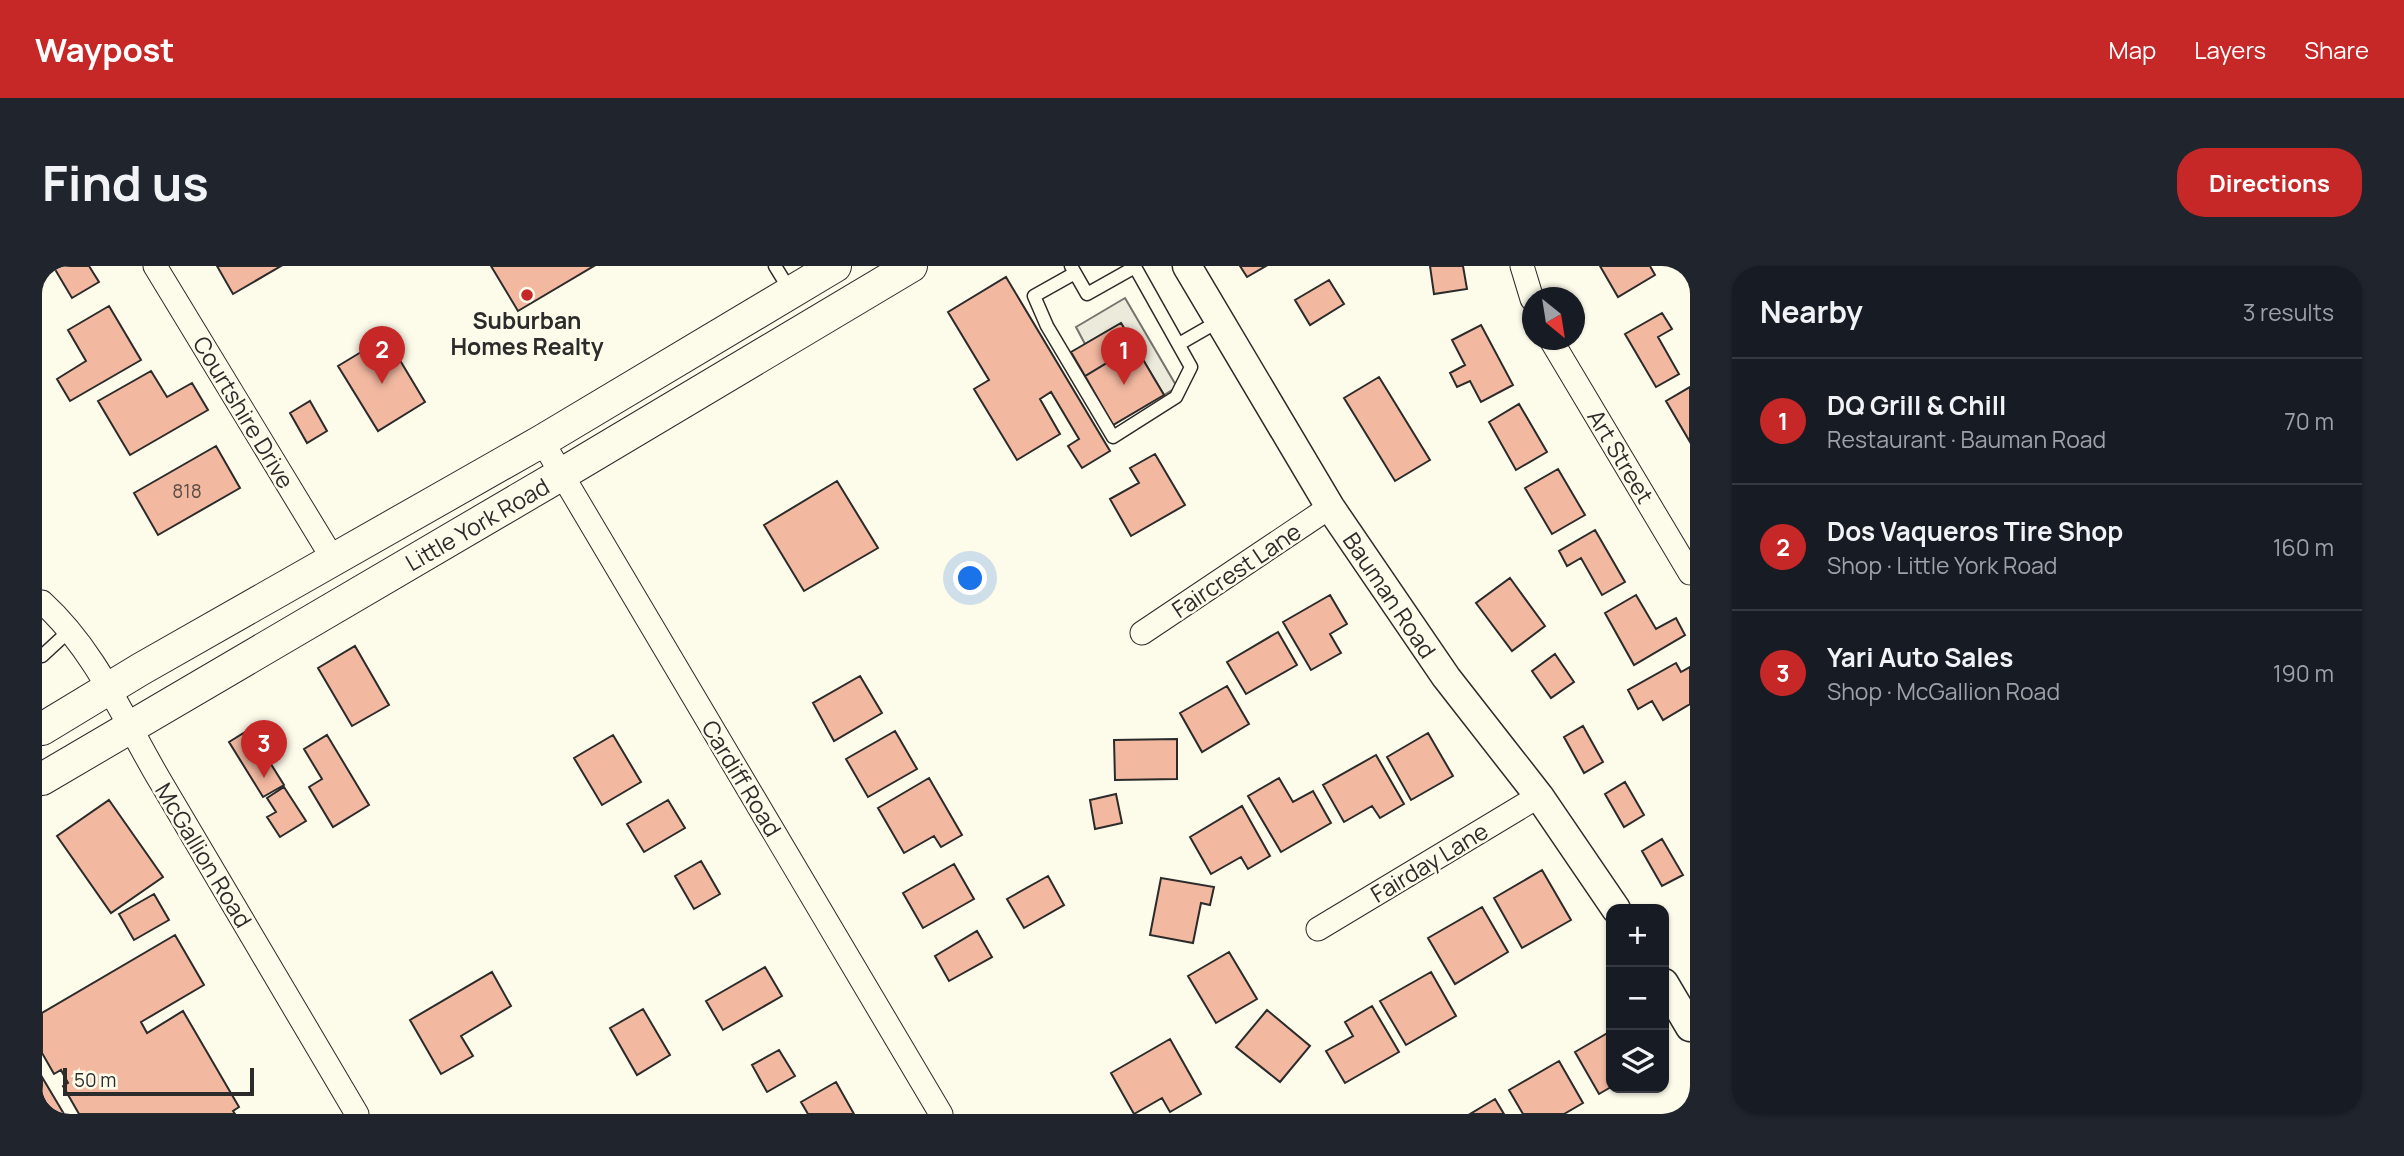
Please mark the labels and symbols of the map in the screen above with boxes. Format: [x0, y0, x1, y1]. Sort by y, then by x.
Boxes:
marker: Suburban Homes Realty [519, 287, 535, 303]
north arrow [1522, 287, 1585, 350]
place label: Suburban Homes Realty [450, 304, 604, 362]
pin: 2 [359, 326, 405, 384]
pin: 1 [1101, 327, 1147, 385]
street label: Courtshire Drive [186, 330, 302, 494]
street label: Art Street [1580, 403, 1662, 509]
street label: Little York Road [399, 470, 555, 578]
house number: 818 [172, 478, 202, 504]
street label: Faircrest Lane [1165, 515, 1307, 625]
street label: Bauman Road [1336, 526, 1444, 664]
your location [953, 561, 987, 595]
street label: Cardiff Road [695, 714, 789, 842]
pin: 3 [241, 720, 287, 778]
street label: McGallion Road [148, 777, 260, 933]
street label: Fairday Lane [1364, 814, 1494, 910]
scale bar [63, 1065, 254, 1097]

